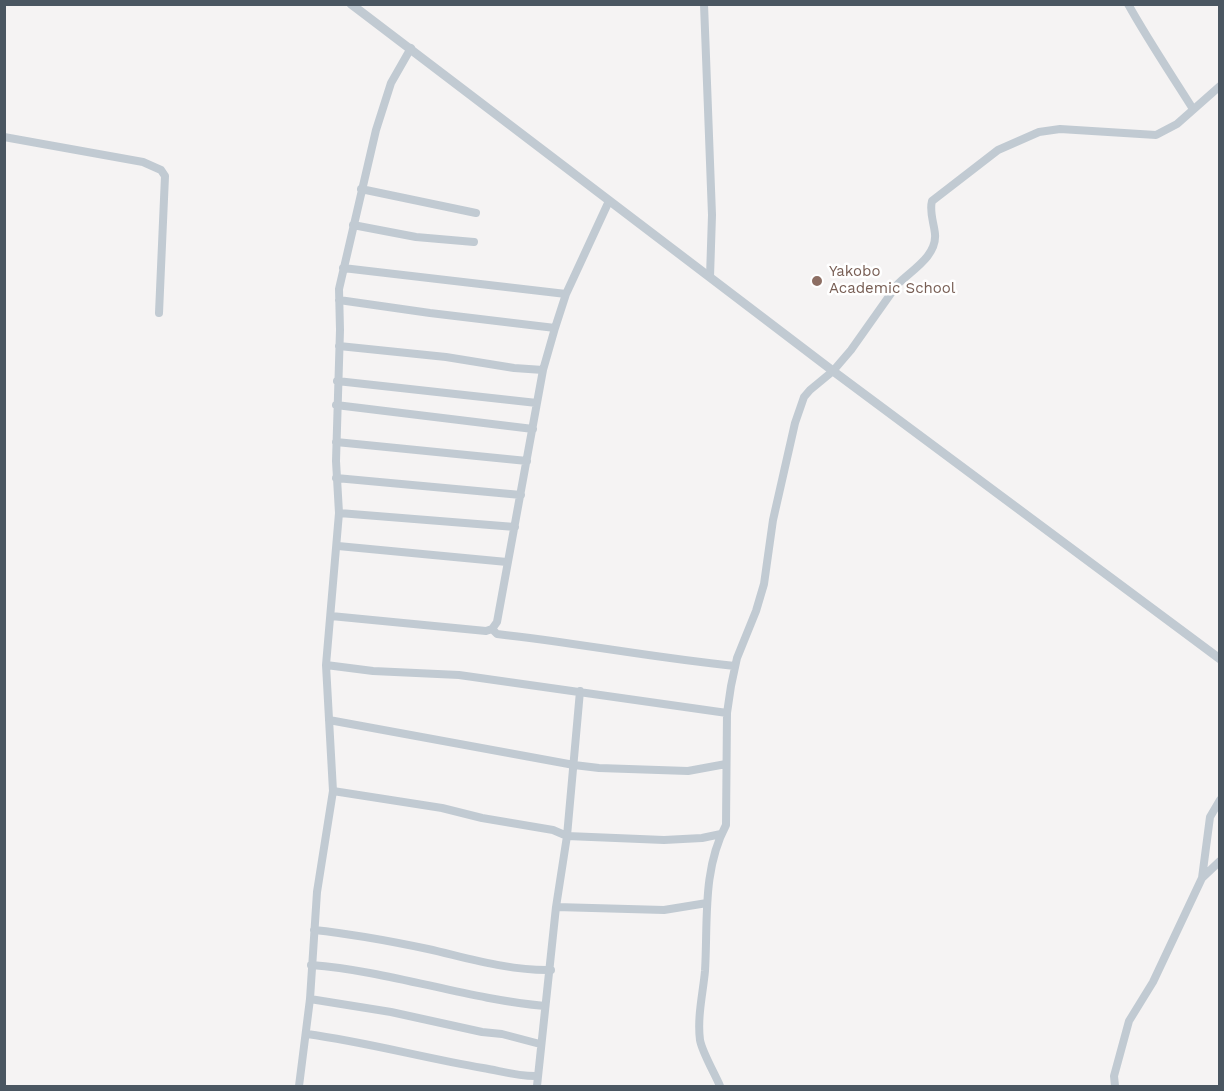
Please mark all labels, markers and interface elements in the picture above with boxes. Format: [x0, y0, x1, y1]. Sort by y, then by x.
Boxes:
place label: Yakobo Academic School [829, 263, 955, 298]
marker: Yakobo Academic School [810, 274, 824, 288]

